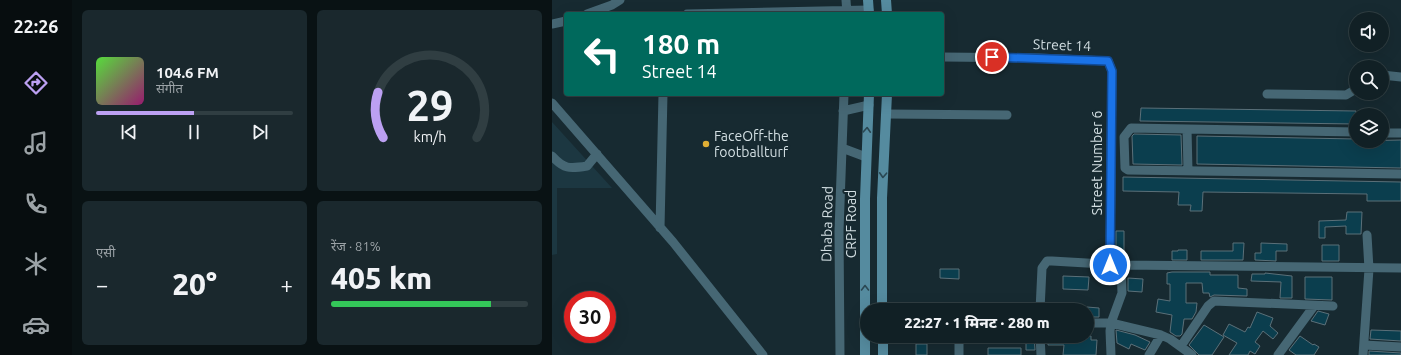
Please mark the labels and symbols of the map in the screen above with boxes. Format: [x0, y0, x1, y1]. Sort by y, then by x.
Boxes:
street label: Street 14 [1033, 36, 1091, 54]
pin [975, 40, 1009, 74]
street label: Street Number 6 [1089, 111, 1105, 215]
one-way arrow [863, 127, 872, 133]
place label: FaceOff-the footballturf [714, 128, 789, 160]
marker: FaceOff-the footballturf [701, 139, 711, 149]
one-way arrow [879, 172, 887, 178]
street label: Dhaba Road [818, 186, 836, 262]
street label: CRPF Road [843, 190, 859, 258]
position arrow [1089, 244, 1131, 286]
one-way arrow [861, 285, 869, 291]
speed limit sign: 30 [564, 291, 616, 343]

